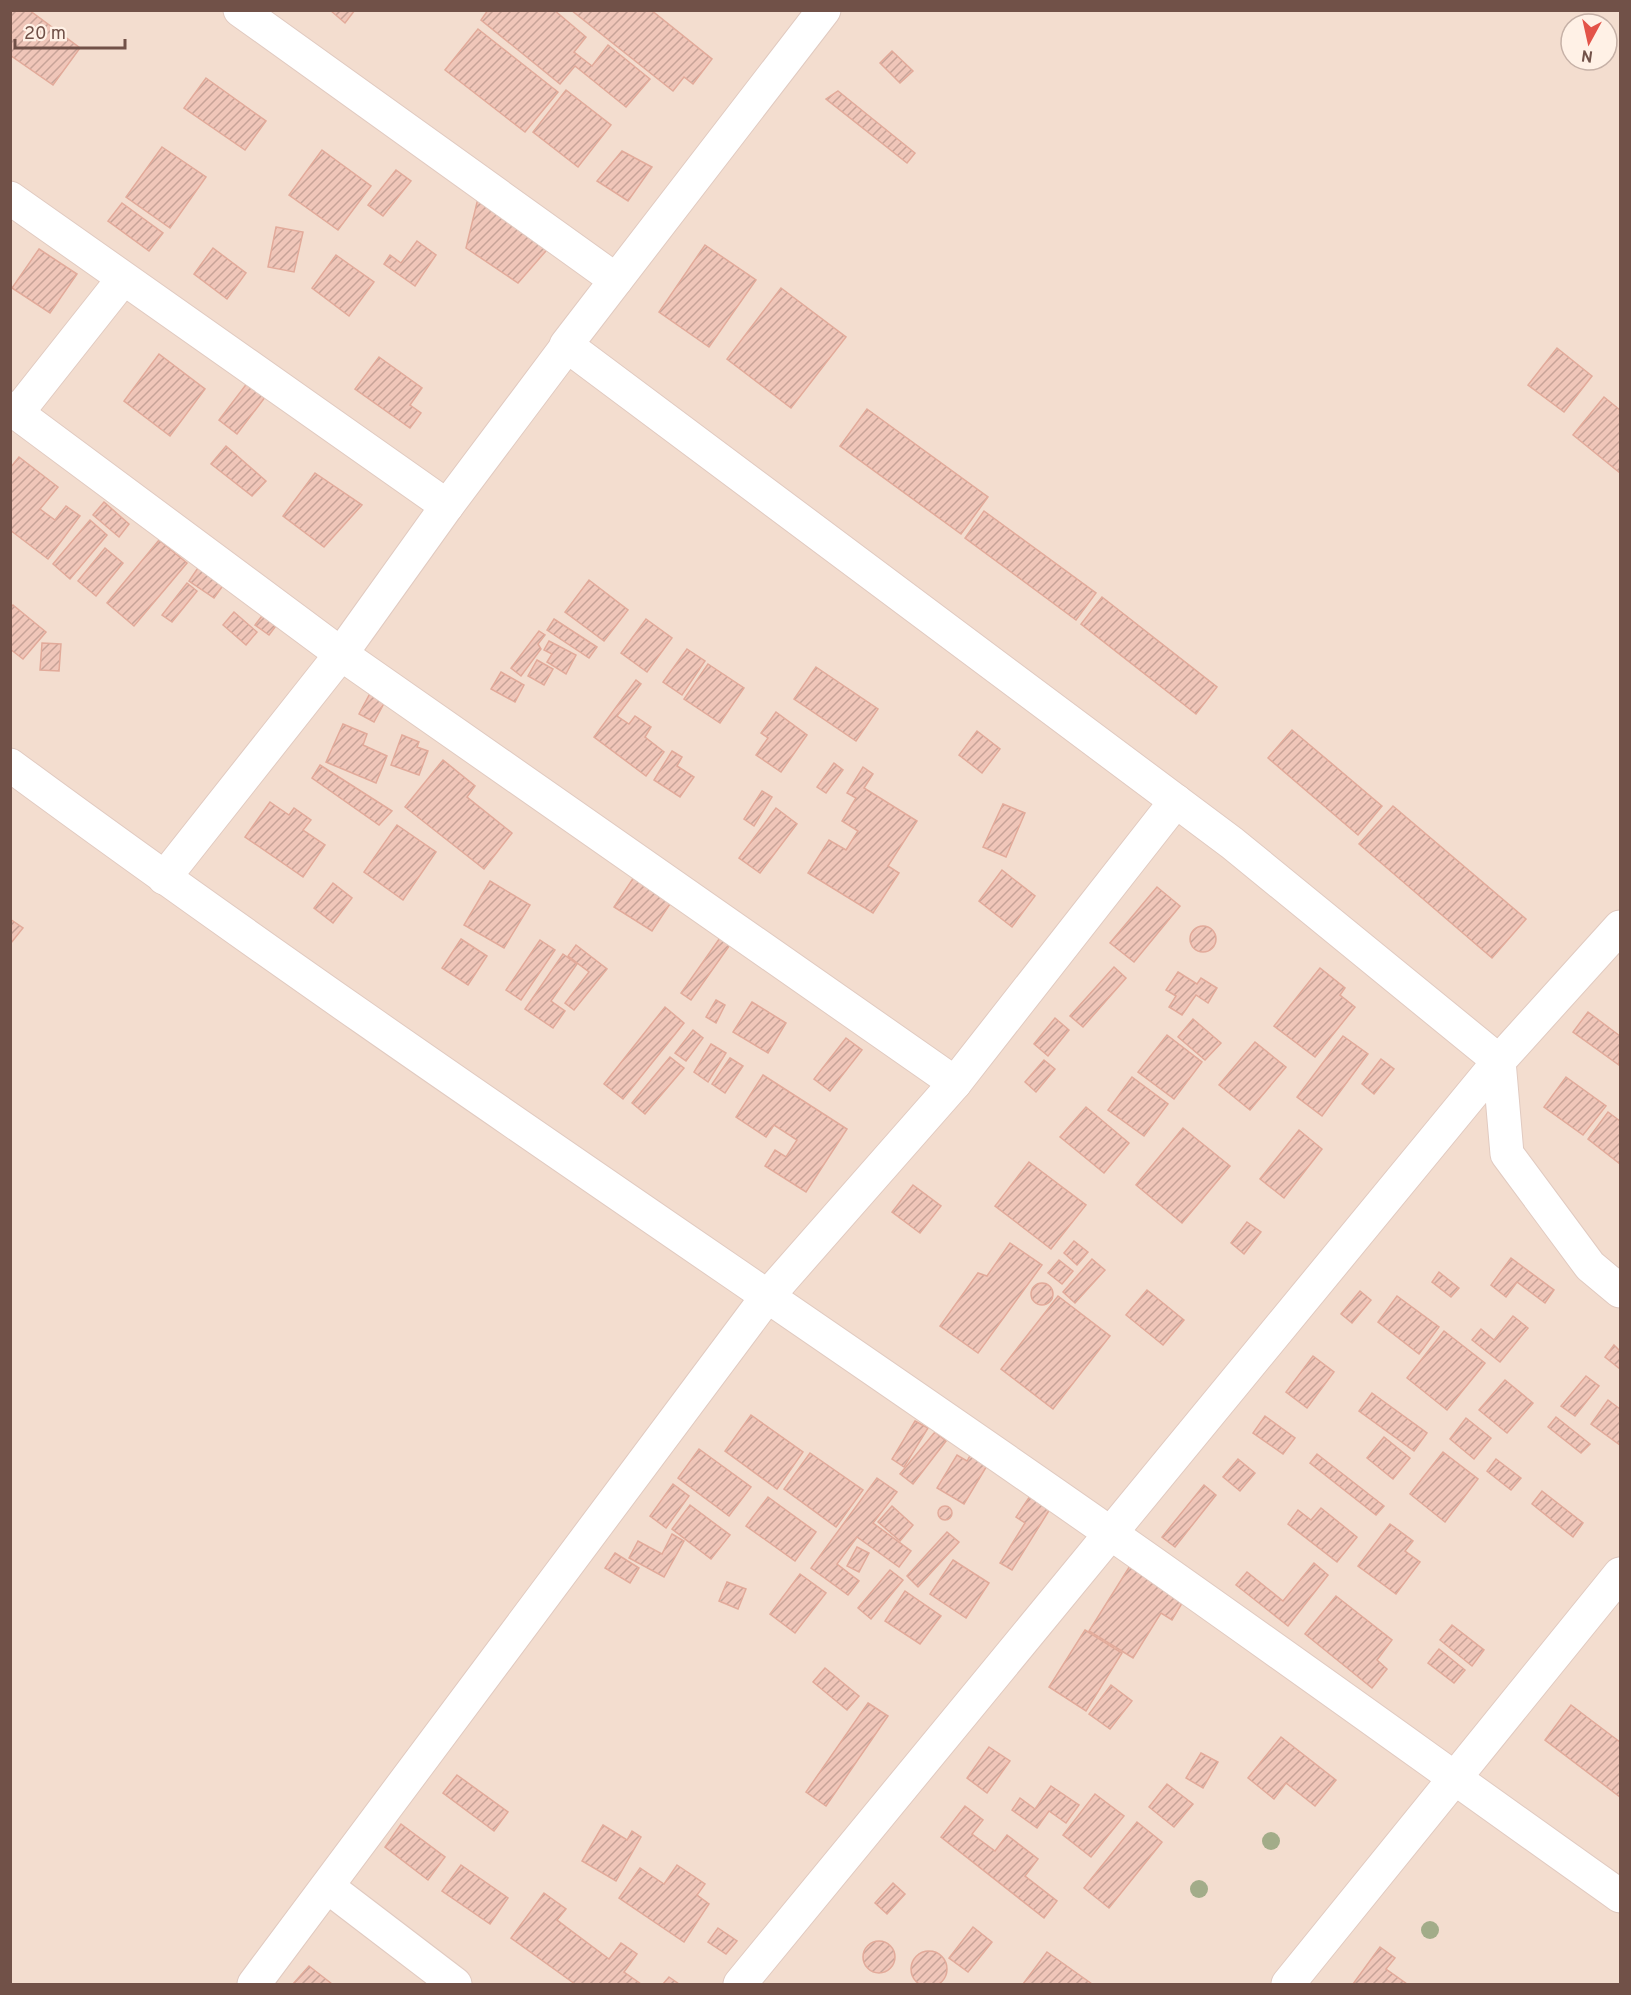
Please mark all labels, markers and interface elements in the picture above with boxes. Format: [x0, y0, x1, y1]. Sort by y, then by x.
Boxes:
scale bar [15, 12, 124, 50]
north arrow [1559, 12, 1619, 72]
text: 20 m [24, 23, 66, 46]
text: N [1580, 44, 1594, 66]

